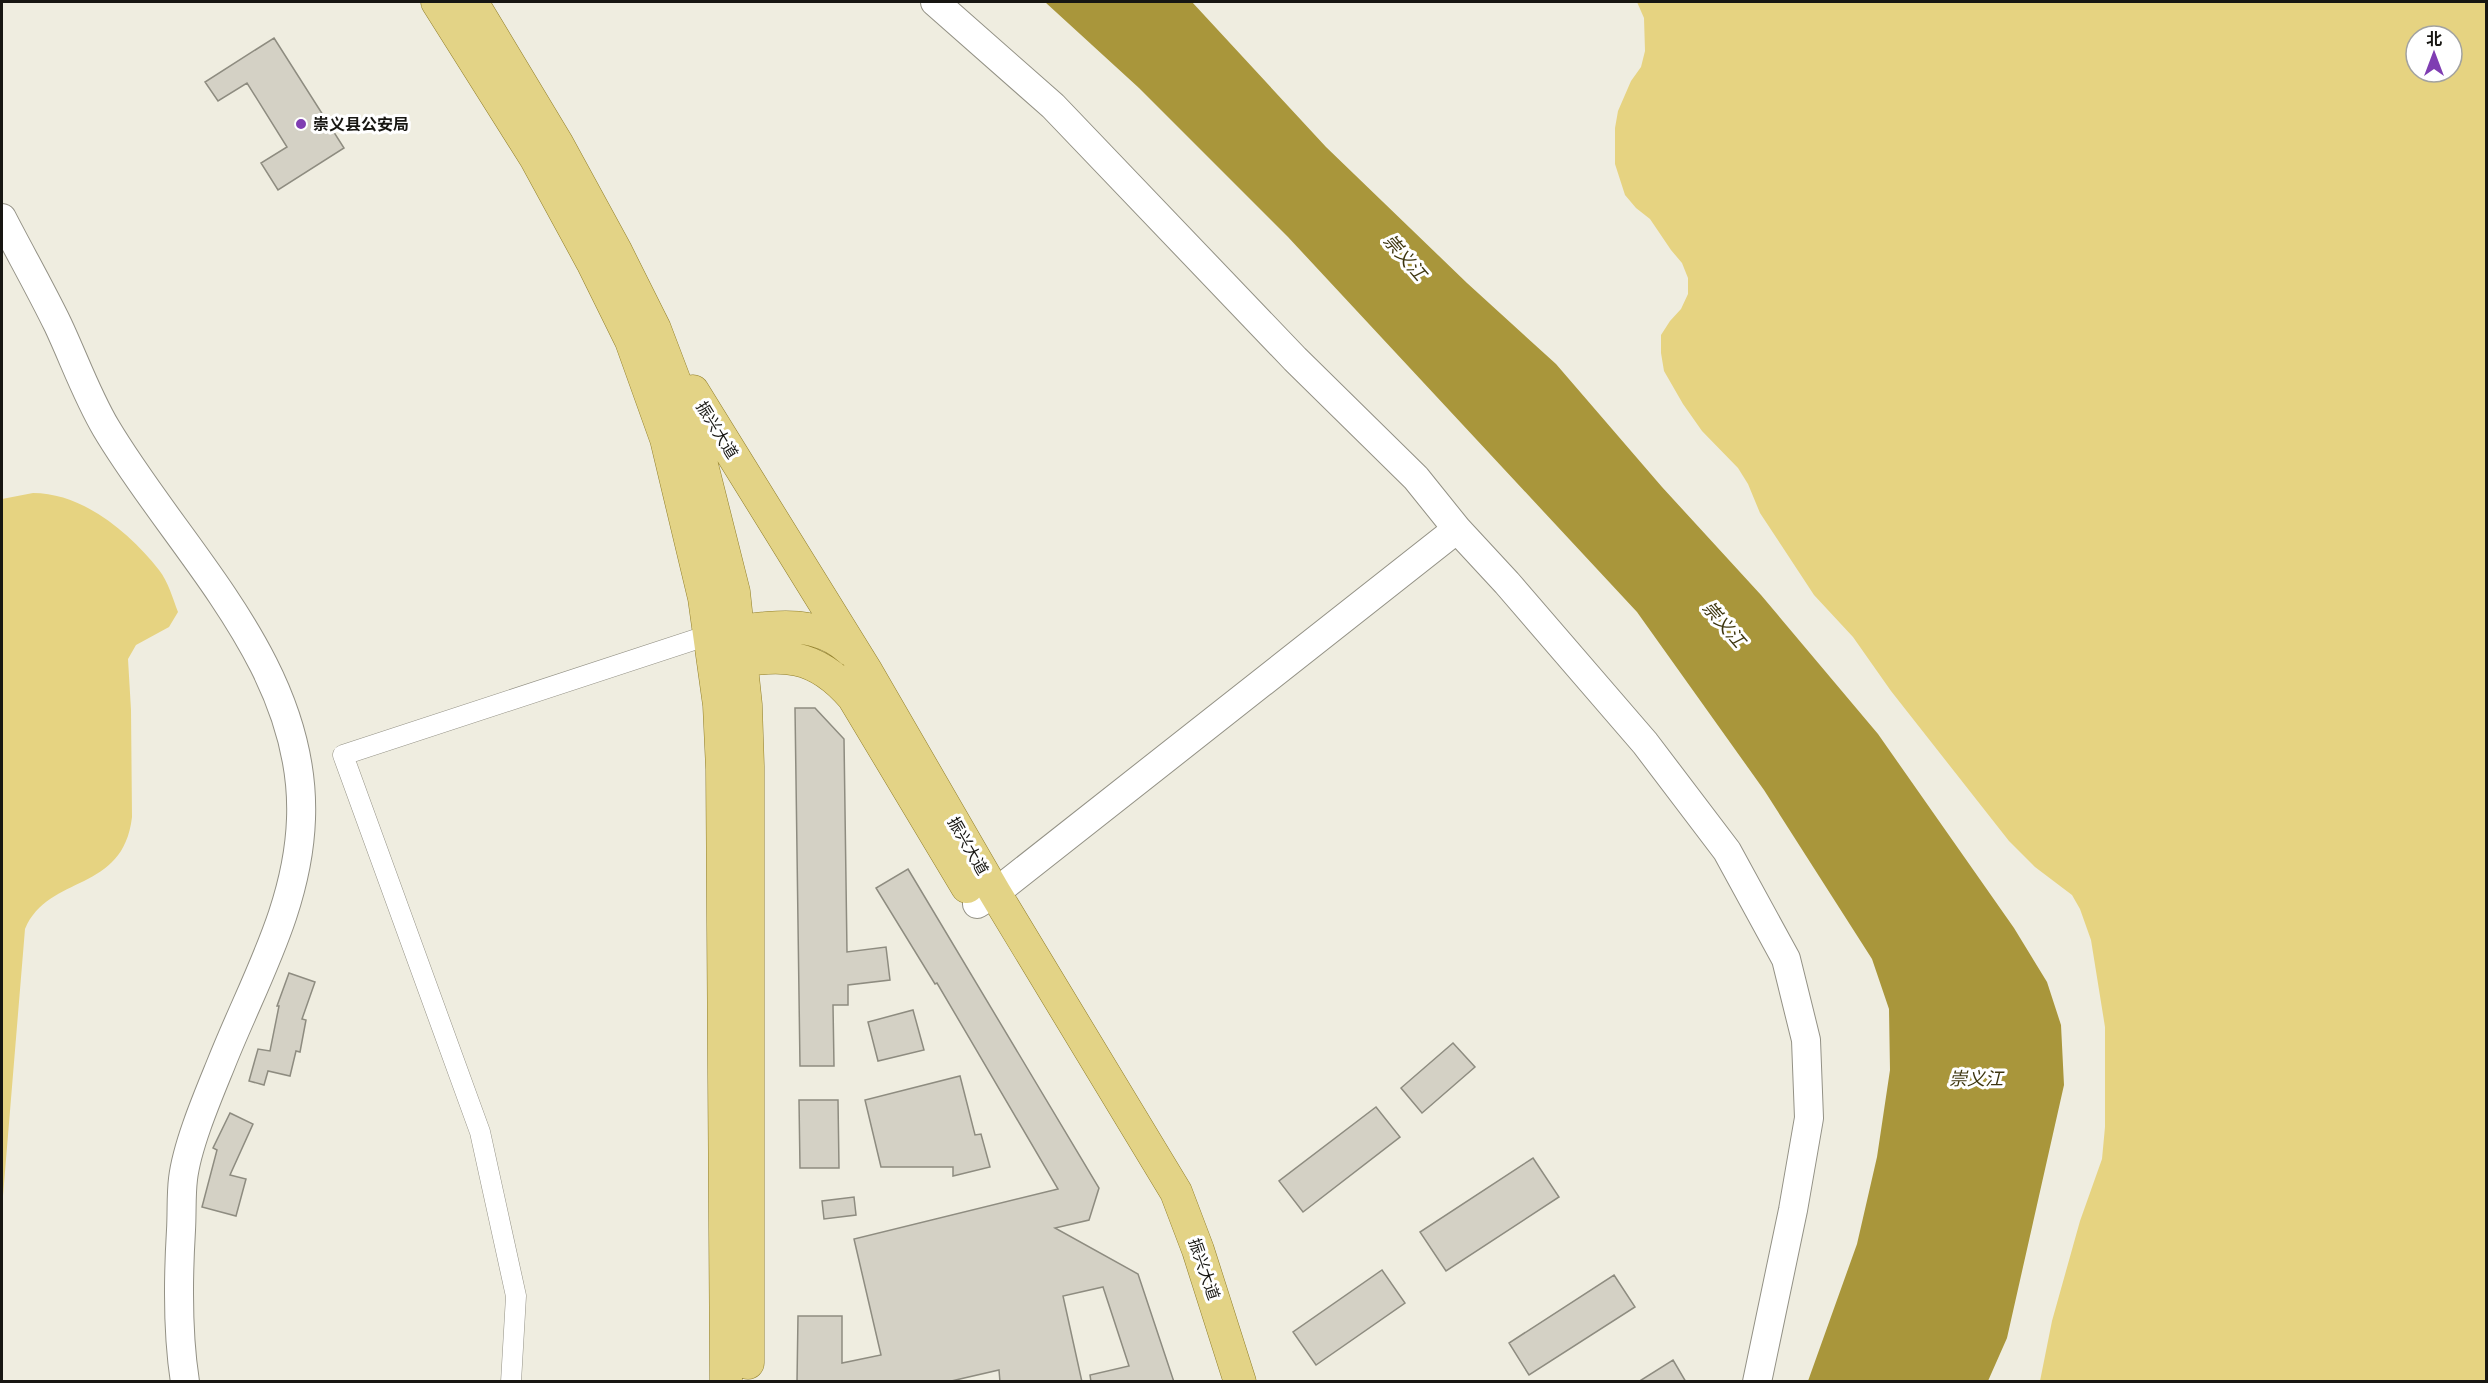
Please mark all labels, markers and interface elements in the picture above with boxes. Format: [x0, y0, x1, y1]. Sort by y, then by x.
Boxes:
north arrow [2404, 24, 2464, 84]
text: 北 [2426, 30, 2442, 49]
place label: 崇义县公安局 [313, 115, 409, 134]
marker: 崇义县公安局 [294, 117, 308, 131]
water label: 崇义江 [1379, 230, 1432, 286]
street label: 振兴大道 [692, 398, 742, 462]
water label: 崇义江 [1698, 597, 1751, 653]
street label: 振兴大道 [944, 814, 992, 878]
water label: 崇义江 [1949, 1068, 2005, 1089]
street label: 振兴大道 [1185, 1236, 1223, 1302]

